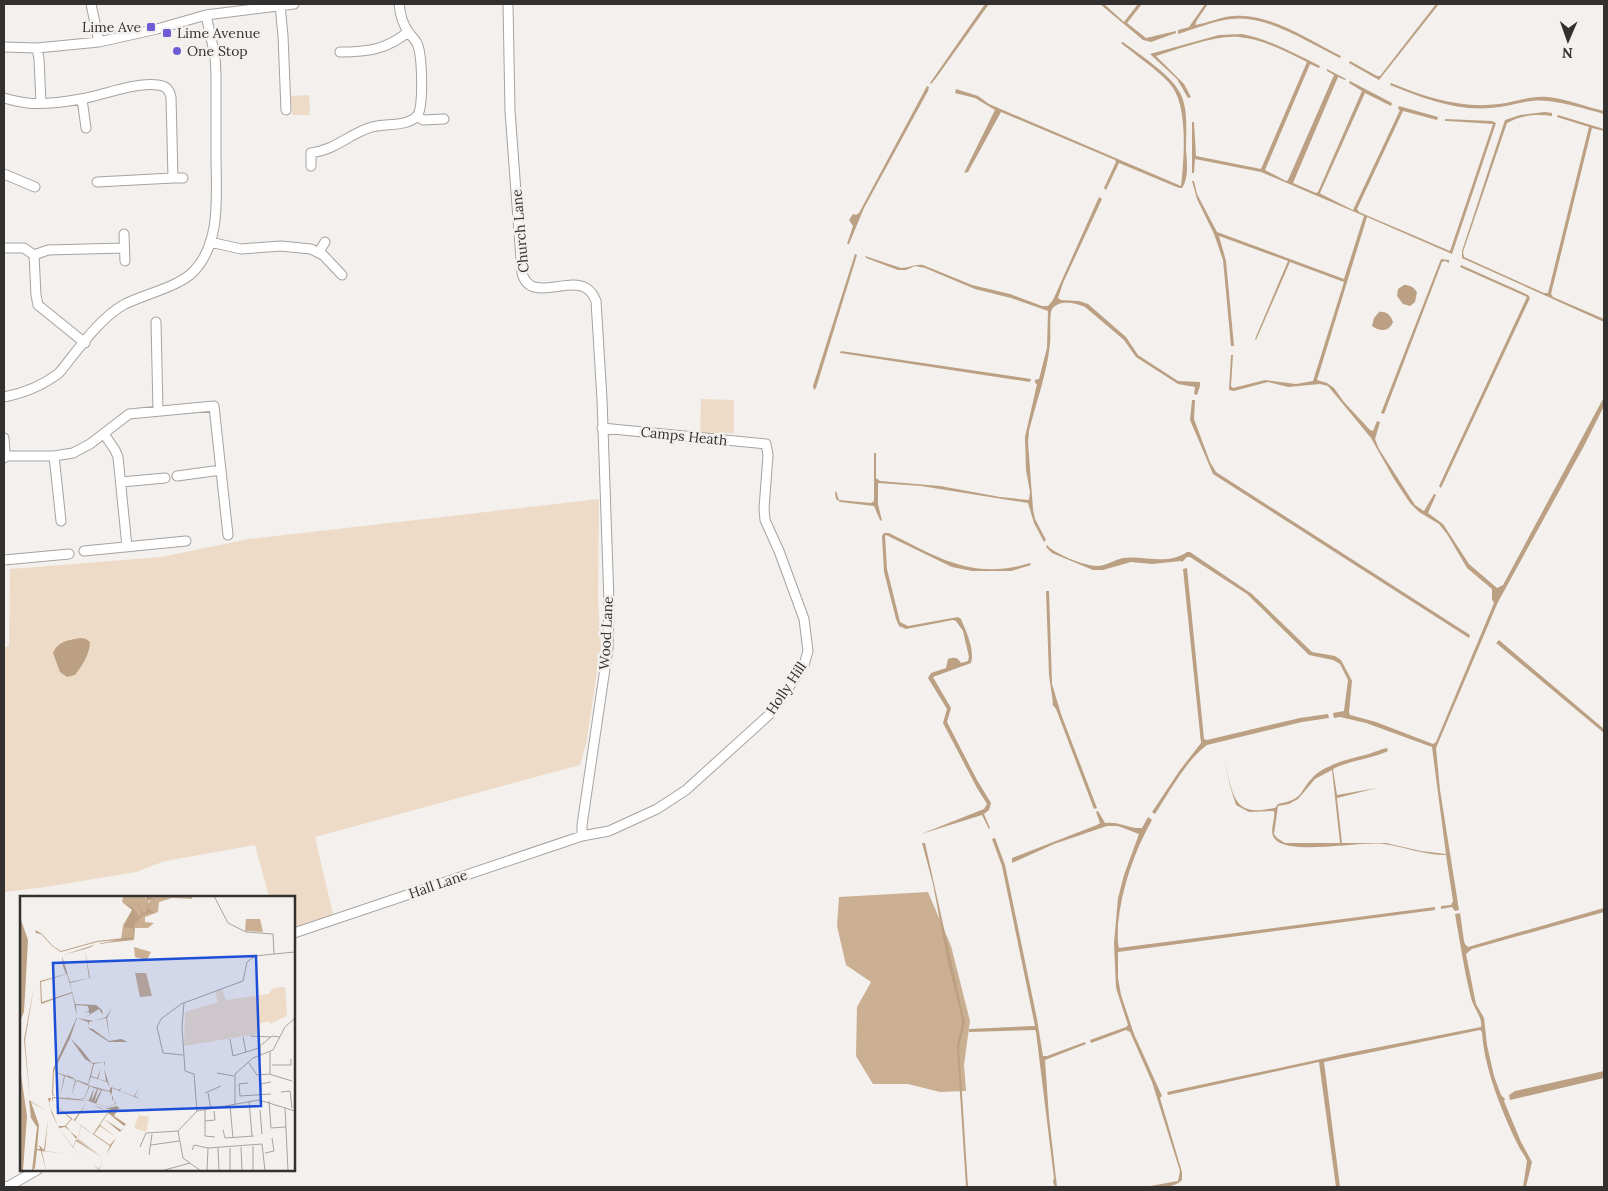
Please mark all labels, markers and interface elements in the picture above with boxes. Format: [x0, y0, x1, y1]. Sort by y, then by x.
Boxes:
north arrow [1543, 15, 1593, 65]
place label: Lime Ave [82, 18, 141, 36]
marker: Lime Ave [145, 21, 157, 33]
place label: Lime Avenue [177, 24, 261, 42]
marker: Lime Avenue [161, 27, 173, 39]
place label: One Stop [187, 42, 248, 60]
text: N [1562, 44, 1573, 62]
marker: One Stop [171, 45, 183, 57]
street label: Church Lane [507, 188, 533, 273]
street label: Camps Heath [640, 422, 728, 450]
street label: Wood Lane [595, 595, 617, 670]
street label: Holly Hill [762, 658, 810, 718]
street label: Hall Lane [406, 865, 470, 902]
inset map [20, 896, 295, 1171]

